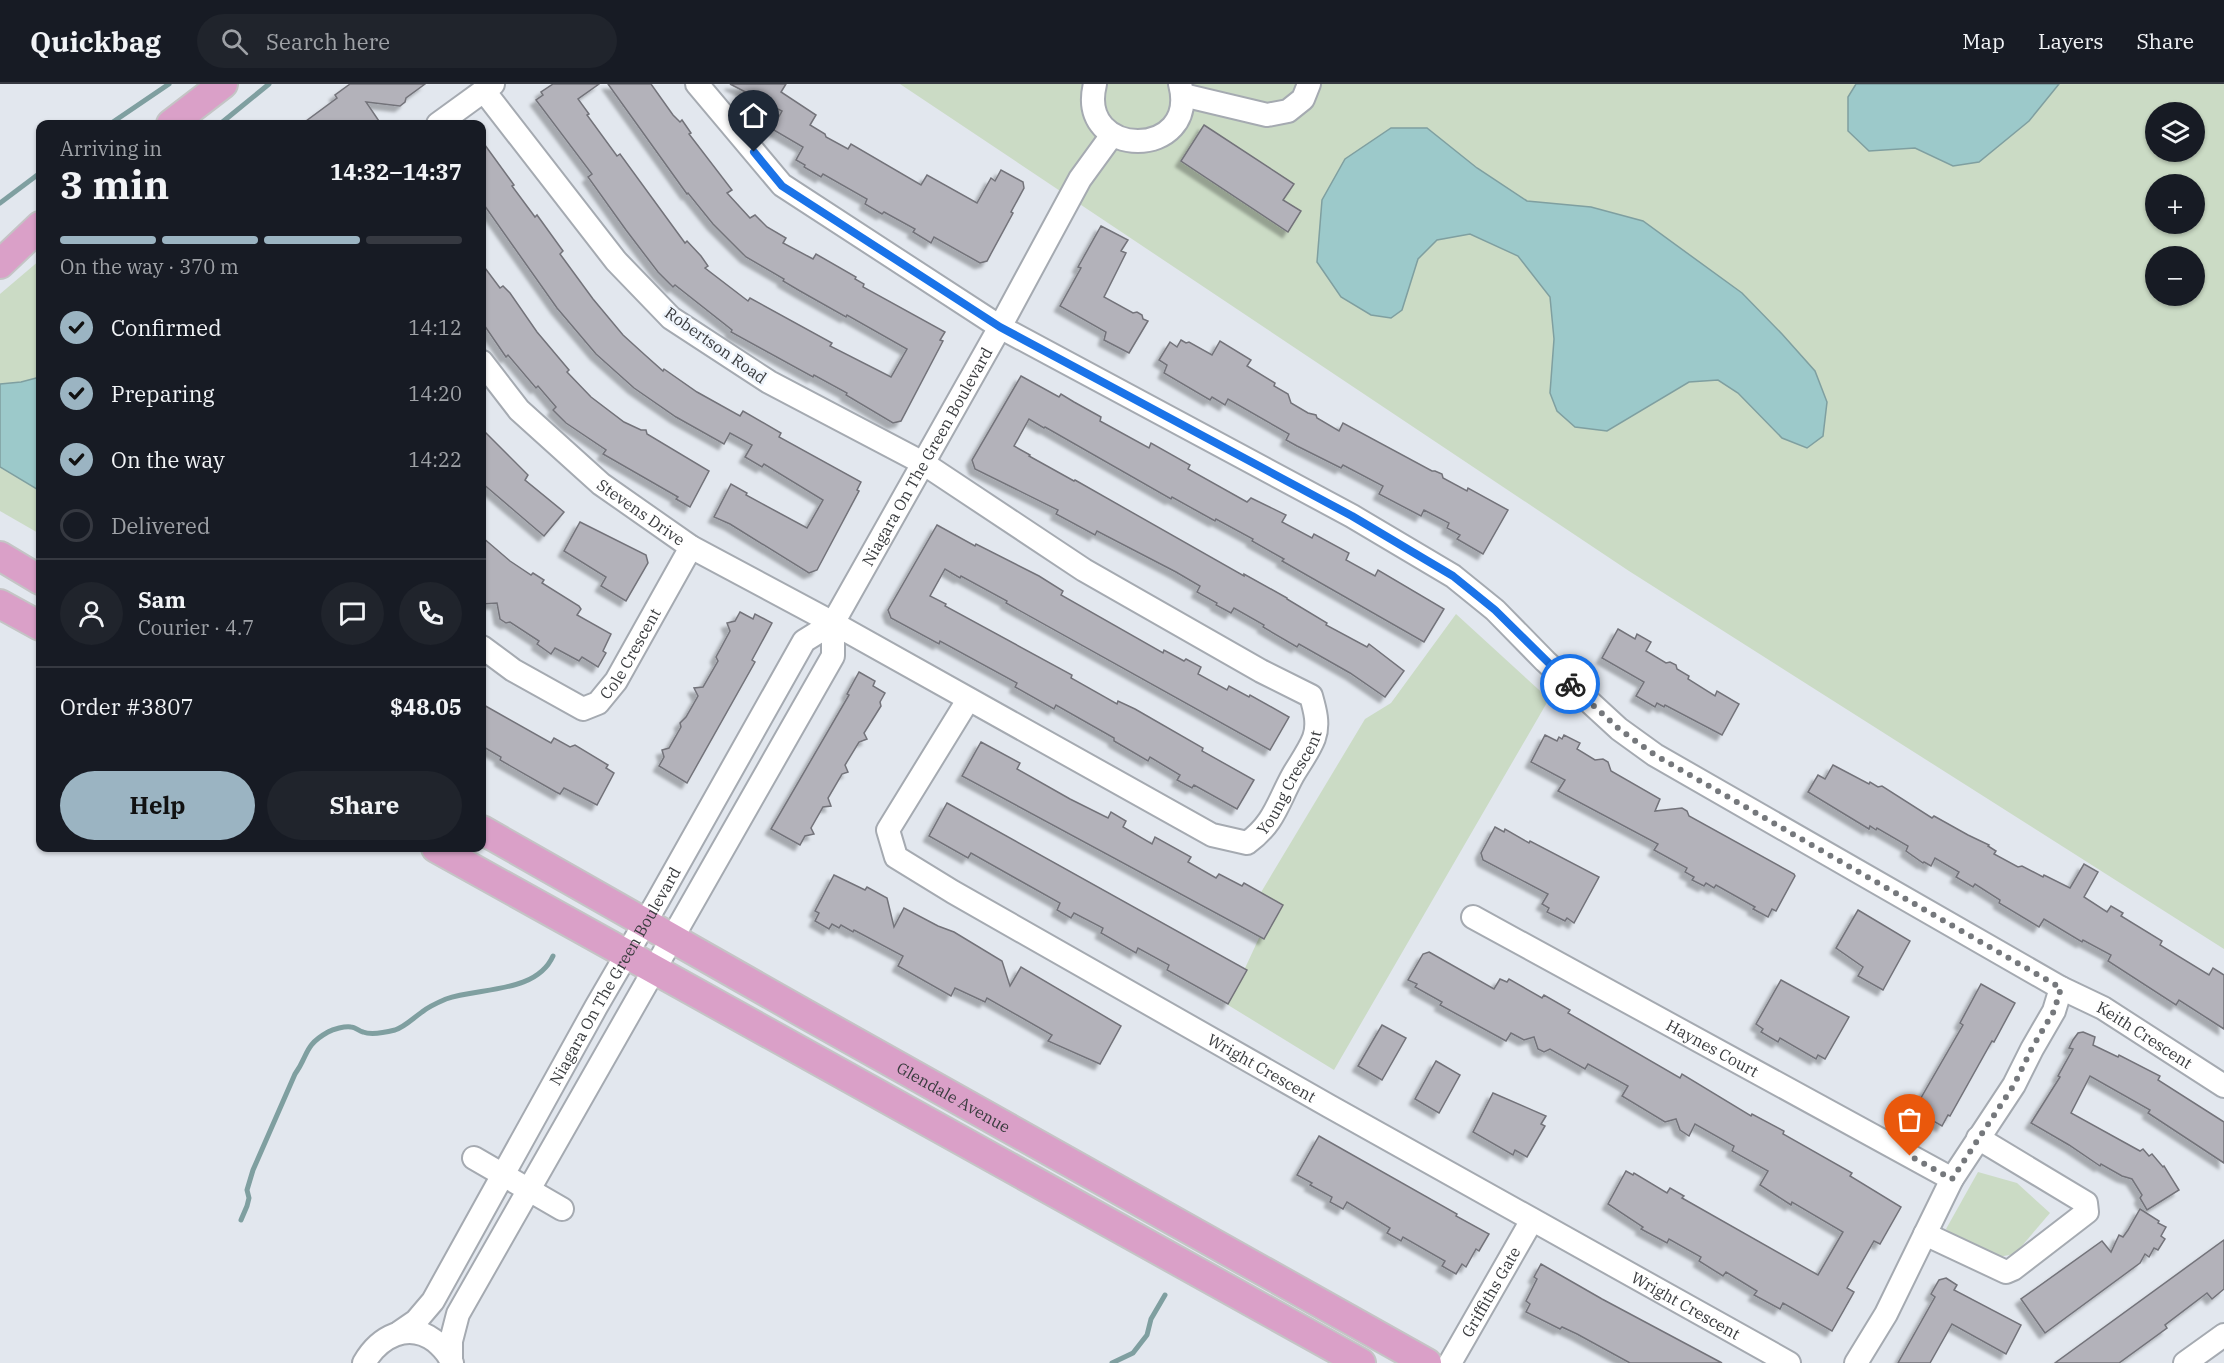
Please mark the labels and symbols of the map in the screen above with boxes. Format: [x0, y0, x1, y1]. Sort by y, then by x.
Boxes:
pin [728, 90, 779, 152]
street label: Robertson Road [661, 302, 771, 388]
street label: Niagara On The Green Boulevard [857, 343, 997, 570]
street label: Stevens Drive [593, 474, 689, 550]
street label: Cole Crescent [595, 604, 665, 703]
courier [1540, 654, 1600, 714]
street label: Young Crescent [1252, 728, 1326, 839]
street label: Niagara On The Green Boulevard [545, 863, 685, 1089]
street label: Keith Crescent [2094, 997, 2197, 1073]
street label: Haynes Court [1663, 1015, 1762, 1081]
street label: Wright Crescent [1204, 1029, 1320, 1107]
street label: Glendale Avenue [893, 1057, 1014, 1137]
pin [1884, 1094, 1935, 1156]
street label: Griffiths Gate [1457, 1243, 1525, 1341]
street label: Wright Crescent [1628, 1267, 1744, 1344]

